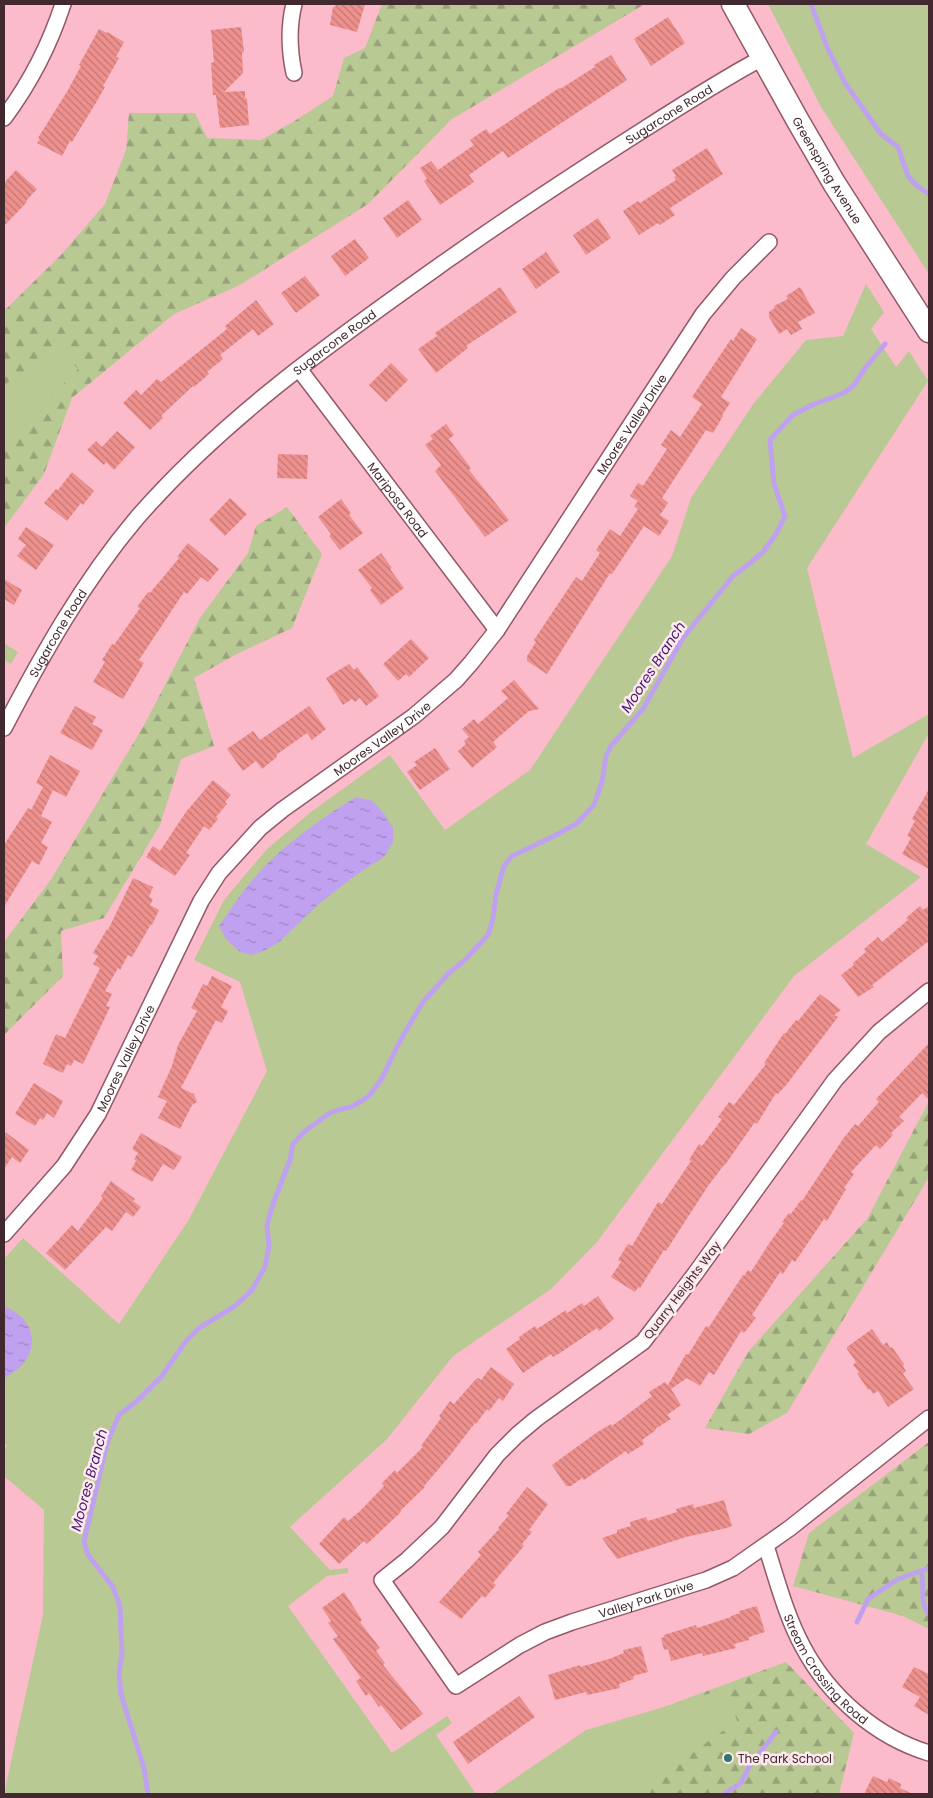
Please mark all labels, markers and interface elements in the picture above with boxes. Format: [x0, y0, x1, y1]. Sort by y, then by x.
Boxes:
street label: Sugarcone Road [622, 80, 715, 148]
street label: Greenspring Avenue [789, 113, 866, 227]
street label: Sugarcone Road [289, 305, 379, 379]
street label: Moores Valley Drive [592, 370, 670, 478]
street label: Mariposa Road [364, 458, 432, 541]
street label: Sugarcone Road [24, 586, 90, 680]
water label: Moores Branch [616, 617, 690, 716]
street label: Moores Valley Drive [330, 697, 434, 779]
street label: Moores Valley Drive [92, 1002, 158, 1114]
street label: Quarry Heights Way [639, 1237, 725, 1343]
water label: Moores Branch [66, 1427, 112, 1533]
street label: Valley Park Drive [596, 1576, 696, 1622]
street label: Stream Crossing Road [780, 1611, 872, 1728]
place label: The Park School [738, 1750, 832, 1767]
marker: The Park School [722, 1752, 734, 1764]

